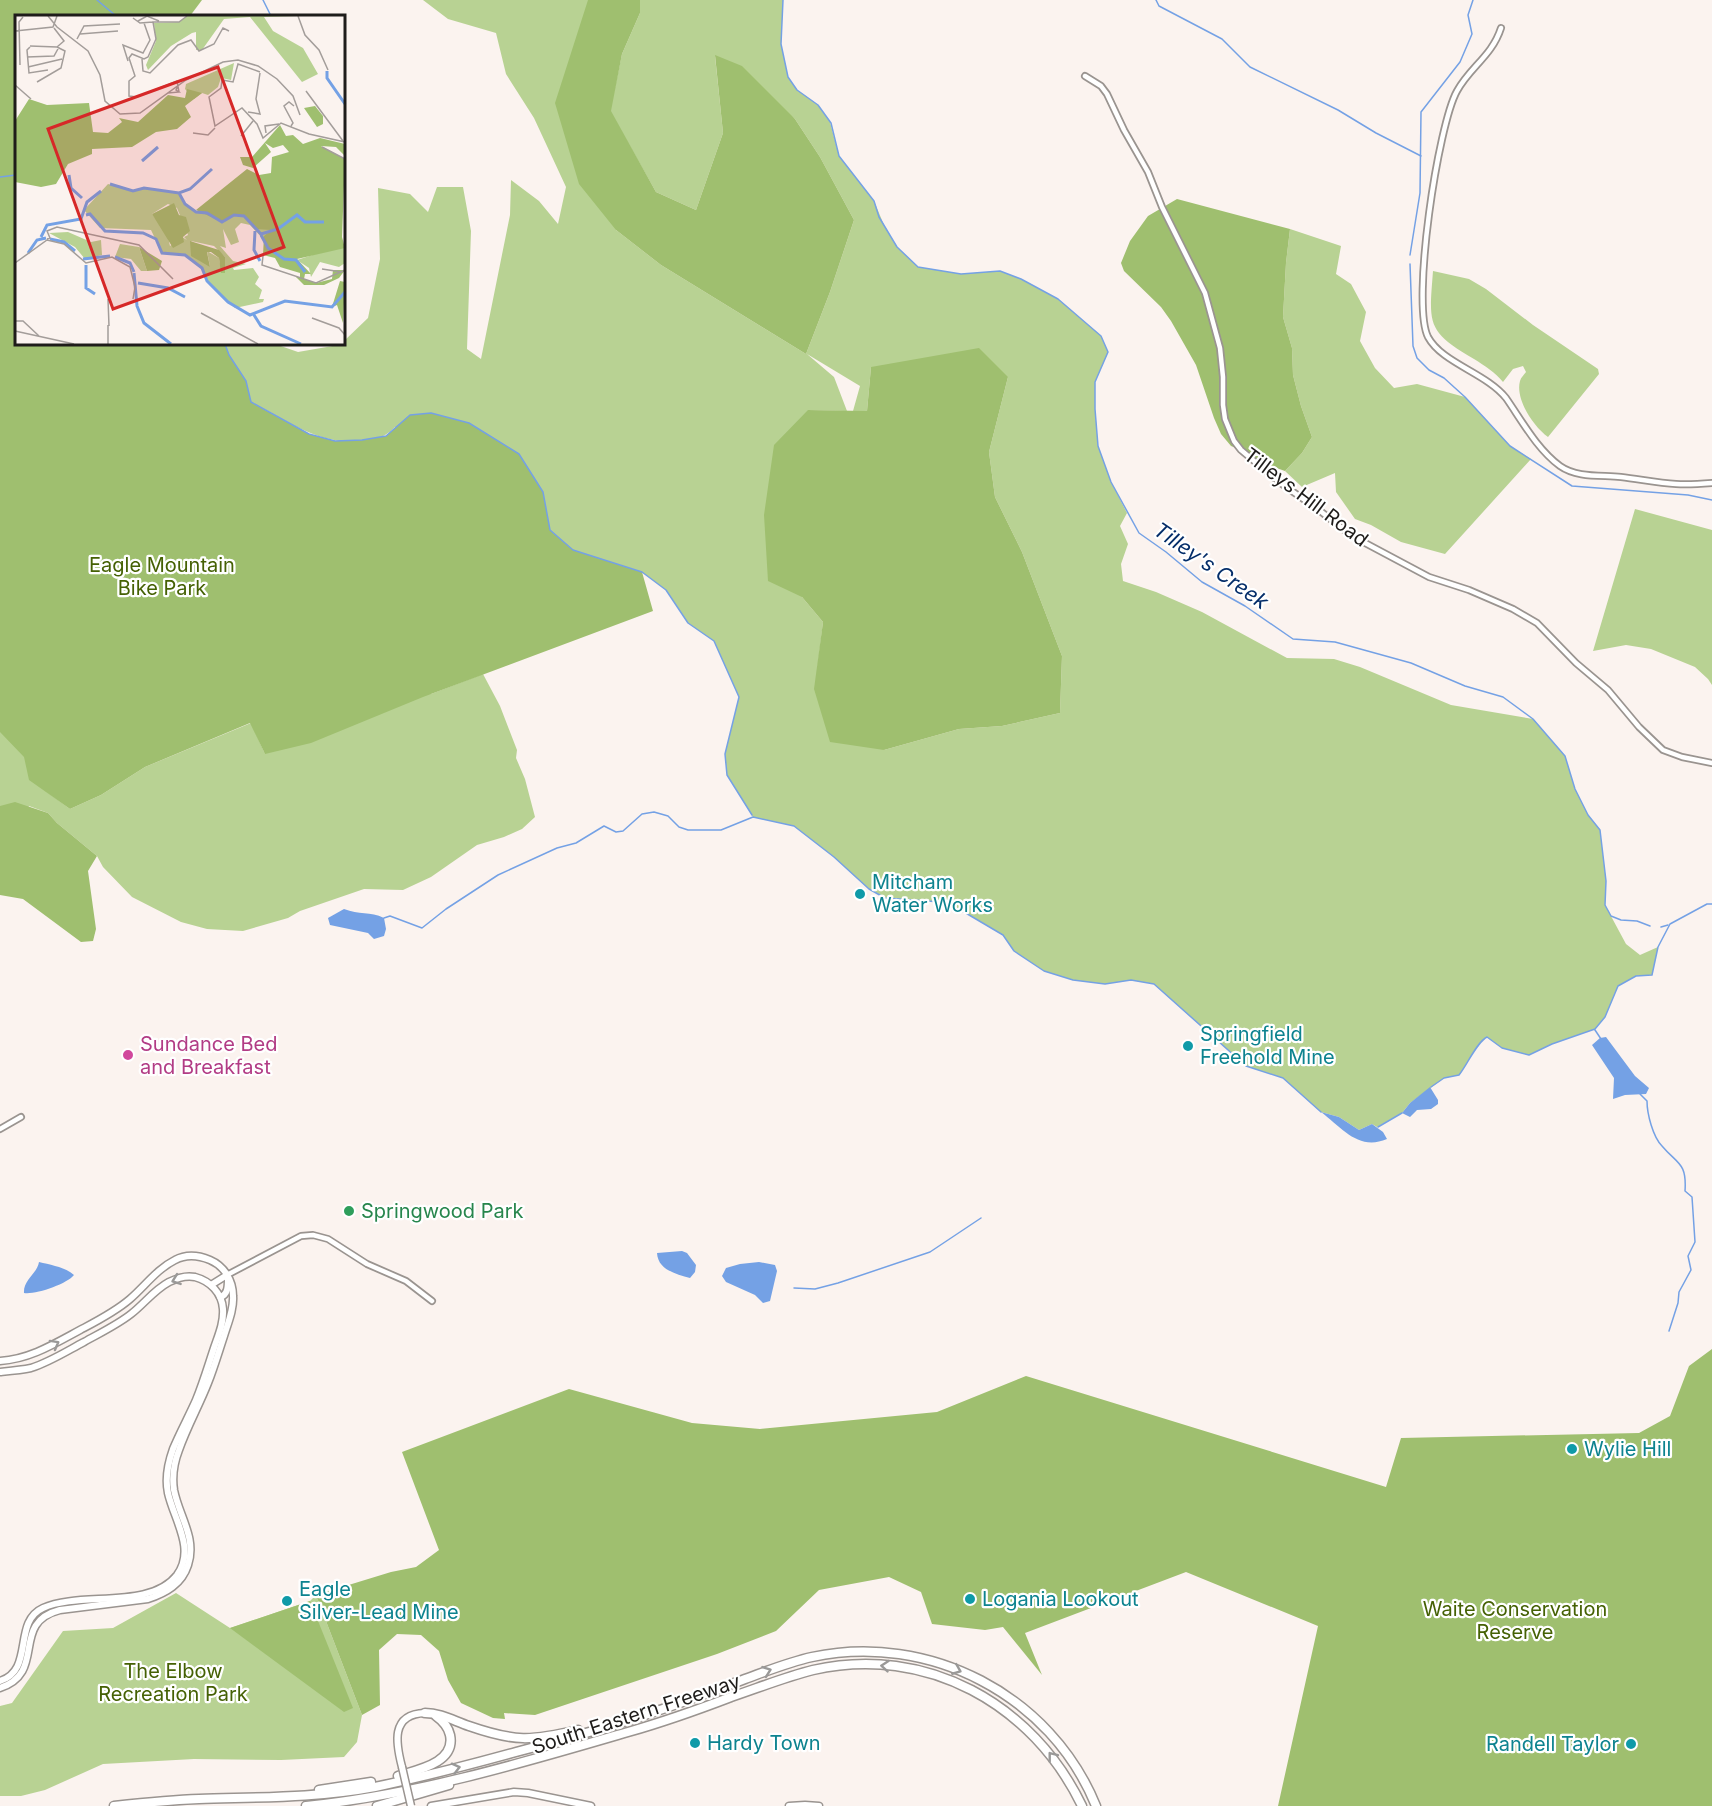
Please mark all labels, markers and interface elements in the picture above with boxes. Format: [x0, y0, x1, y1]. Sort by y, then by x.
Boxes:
inset map [15, 15, 345, 345]
street label: Tilleys Hill Road [1239, 442, 1373, 552]
water label: Tilley's Creek [1149, 517, 1274, 615]
park label: Eagle Mountain Bike Park [89, 553, 235, 600]
place label: Mitcham Water Works [872, 870, 993, 917]
marker: Mitcham Water Works [853, 887, 867, 901]
place label: Springfield Freehold Mine [1200, 1022, 1335, 1069]
place label: Sundance Bed and Breakfast [140, 1032, 277, 1079]
marker: Springfield Freehold Mine [1181, 1039, 1195, 1053]
marker: Sundance Bed and Breakfast [121, 1048, 135, 1062]
place label: Springwood Park [361, 1199, 524, 1223]
marker: Springwood Park [342, 1204, 356, 1218]
one-way arrow [171, 1273, 181, 1286]
one-way arrow [49, 1340, 59, 1351]
place label: Wylie Hill [1584, 1437, 1671, 1461]
marker: Wylie Hill [1565, 1442, 1579, 1456]
place label: Eagle Silver-Lead Mine [299, 1577, 459, 1624]
place label: Logania Lookout [982, 1587, 1139, 1611]
marker: Logania Lookout [963, 1592, 977, 1606]
marker: Eagle Silver-Lead Mine [280, 1594, 294, 1608]
park label: Waite Conservation Reserve [1423, 1597, 1607, 1644]
park label: The Elbow Recreation Park [98, 1659, 248, 1706]
one-way arrow [881, 1660, 890, 1673]
one-way arrow [951, 1663, 962, 1675]
one-way arrow [761, 1666, 772, 1678]
street label: South Eastern Freeway [529, 1669, 743, 1759]
place label: Hardy Town [707, 1731, 821, 1755]
place label: Randell Taylor [1486, 1732, 1619, 1756]
marker: Hardy Town [688, 1736, 702, 1750]
marker: Randell Taylor [1624, 1737, 1638, 1751]
one-way arrow [1048, 1752, 1059, 1763]
one-way arrow [450, 1762, 460, 1775]

